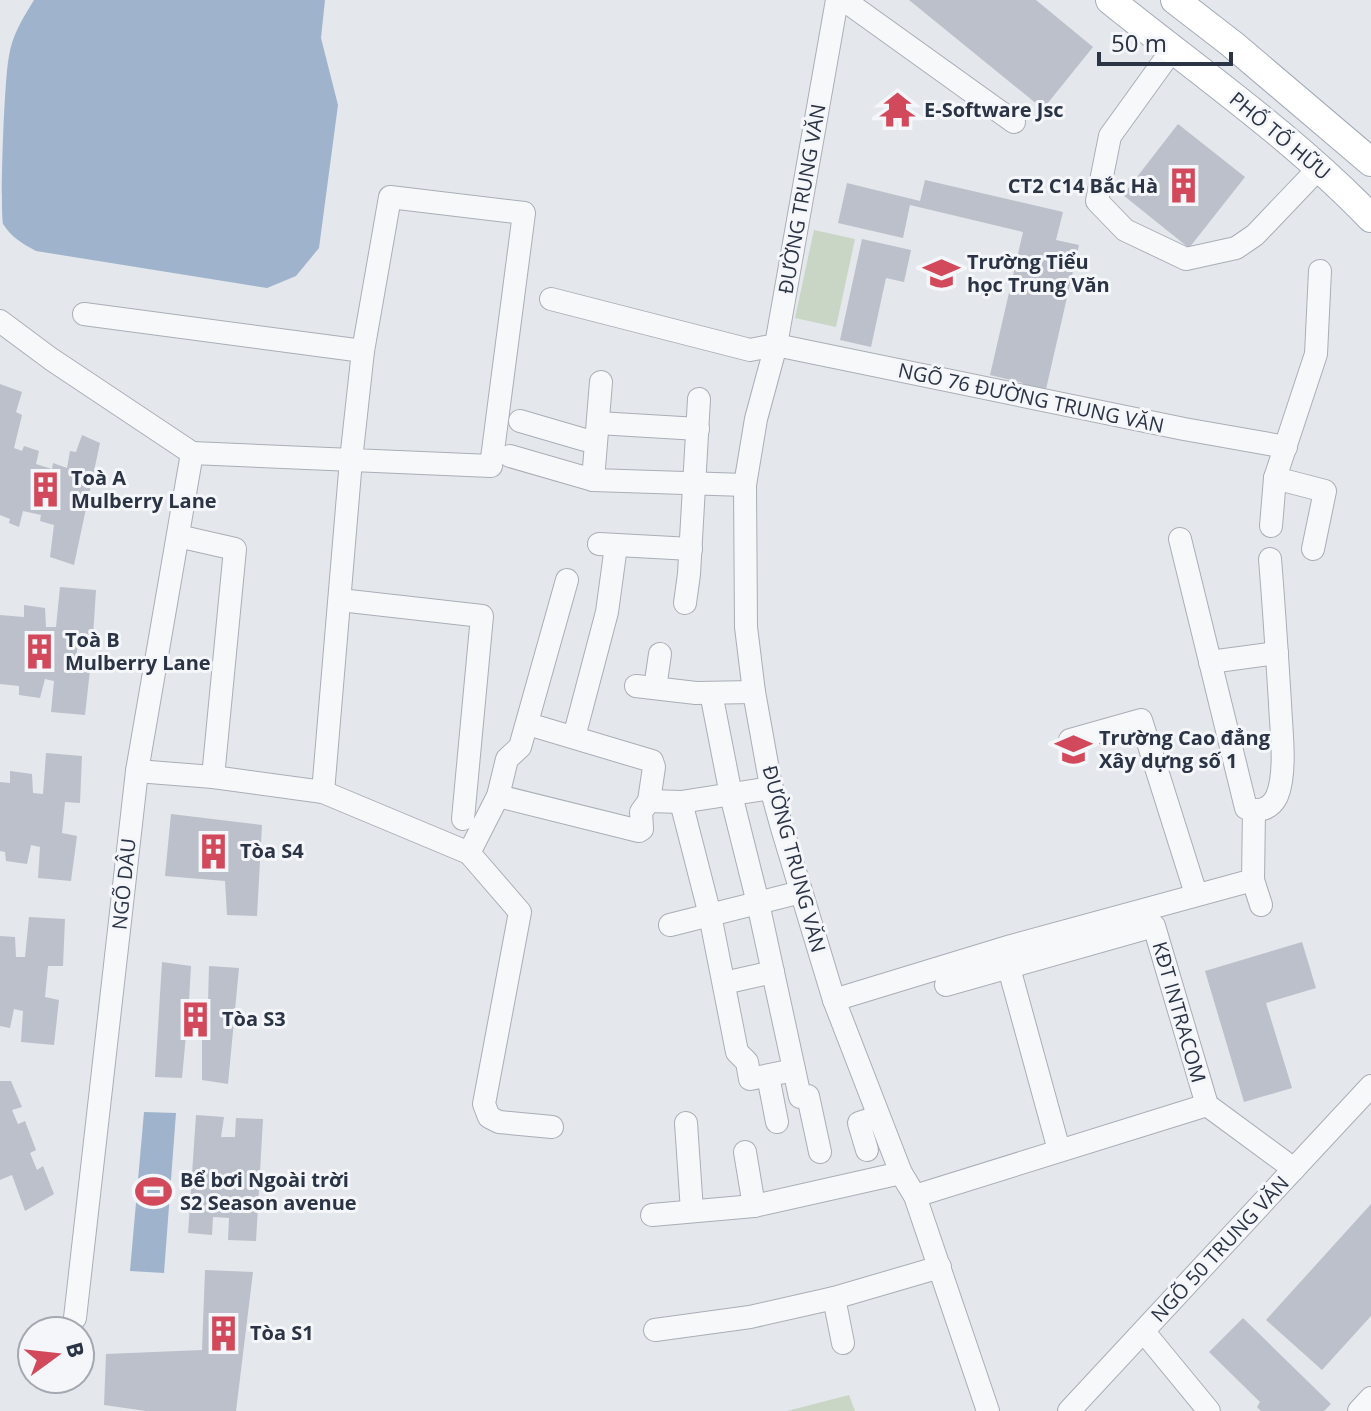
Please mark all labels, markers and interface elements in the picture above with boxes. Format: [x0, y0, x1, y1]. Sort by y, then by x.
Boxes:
scale bar [1099, 16, 1231, 66]
text: 50 m [1111, 26, 1167, 59]
street label: PHỐ TỐ HỮU [1224, 85, 1337, 186]
temple icon: E-Software Jsc [879, 91, 917, 129]
place label: E-Software Jsc [924, 96, 1064, 123]
street label: ĐƯỜNG TRUNG VĂN [771, 102, 832, 296]
building icon: CT2 C14 Bắc Hà [1165, 167, 1203, 205]
place label: CT2 C14 Bắc Hà [1008, 172, 1158, 199]
place label: Trường Tiểu học Trung Văn [967, 248, 1110, 298]
school or university icon: Trường Tiểu học Trung Văn [922, 255, 960, 293]
street label: NGÕ 76 ĐƯỜNG TRUNG VĂN [896, 356, 1167, 439]
place label: Toà A Mulberry Lane [71, 464, 217, 514]
building icon: Toà A Mulberry Lane [26, 471, 64, 509]
place label: Toà B Mulberry Lane [65, 626, 211, 676]
building icon: Toà B Mulberry Lane [20, 633, 58, 671]
place label: Trường Cao đẳng Xây dựng số 1 [1099, 724, 1271, 774]
school or university icon: Trường Cao đẳng Xây dựng số 1 [1054, 730, 1092, 768]
street label: ĐƯỜNG TRUNG VĂN [757, 762, 832, 955]
building icon: Tòa S4 [195, 832, 233, 870]
street label: NGÕ DÂU [105, 837, 142, 931]
place label: Tòa S4 [240, 837, 304, 864]
street label: KĐT INTRACOM [1146, 938, 1213, 1086]
building icon: Tòa S3 [177, 1000, 215, 1038]
place label: Tòa S3 [222, 1005, 286, 1032]
place label: Bể bơi Ngoài trời S2 Season avenue [180, 1166, 357, 1216]
street label: NGÕ 50 TRUNG VĂN [1145, 1170, 1295, 1328]
sports icon: Bể bơi Ngoài trời S2 Season avenue [135, 1173, 173, 1211]
building icon: Tòa S1 [205, 1314, 243, 1352]
north arrow [16, 1315, 96, 1395]
place label: Tòa S1 [250, 1319, 314, 1346]
text: B [60, 1339, 93, 1361]

